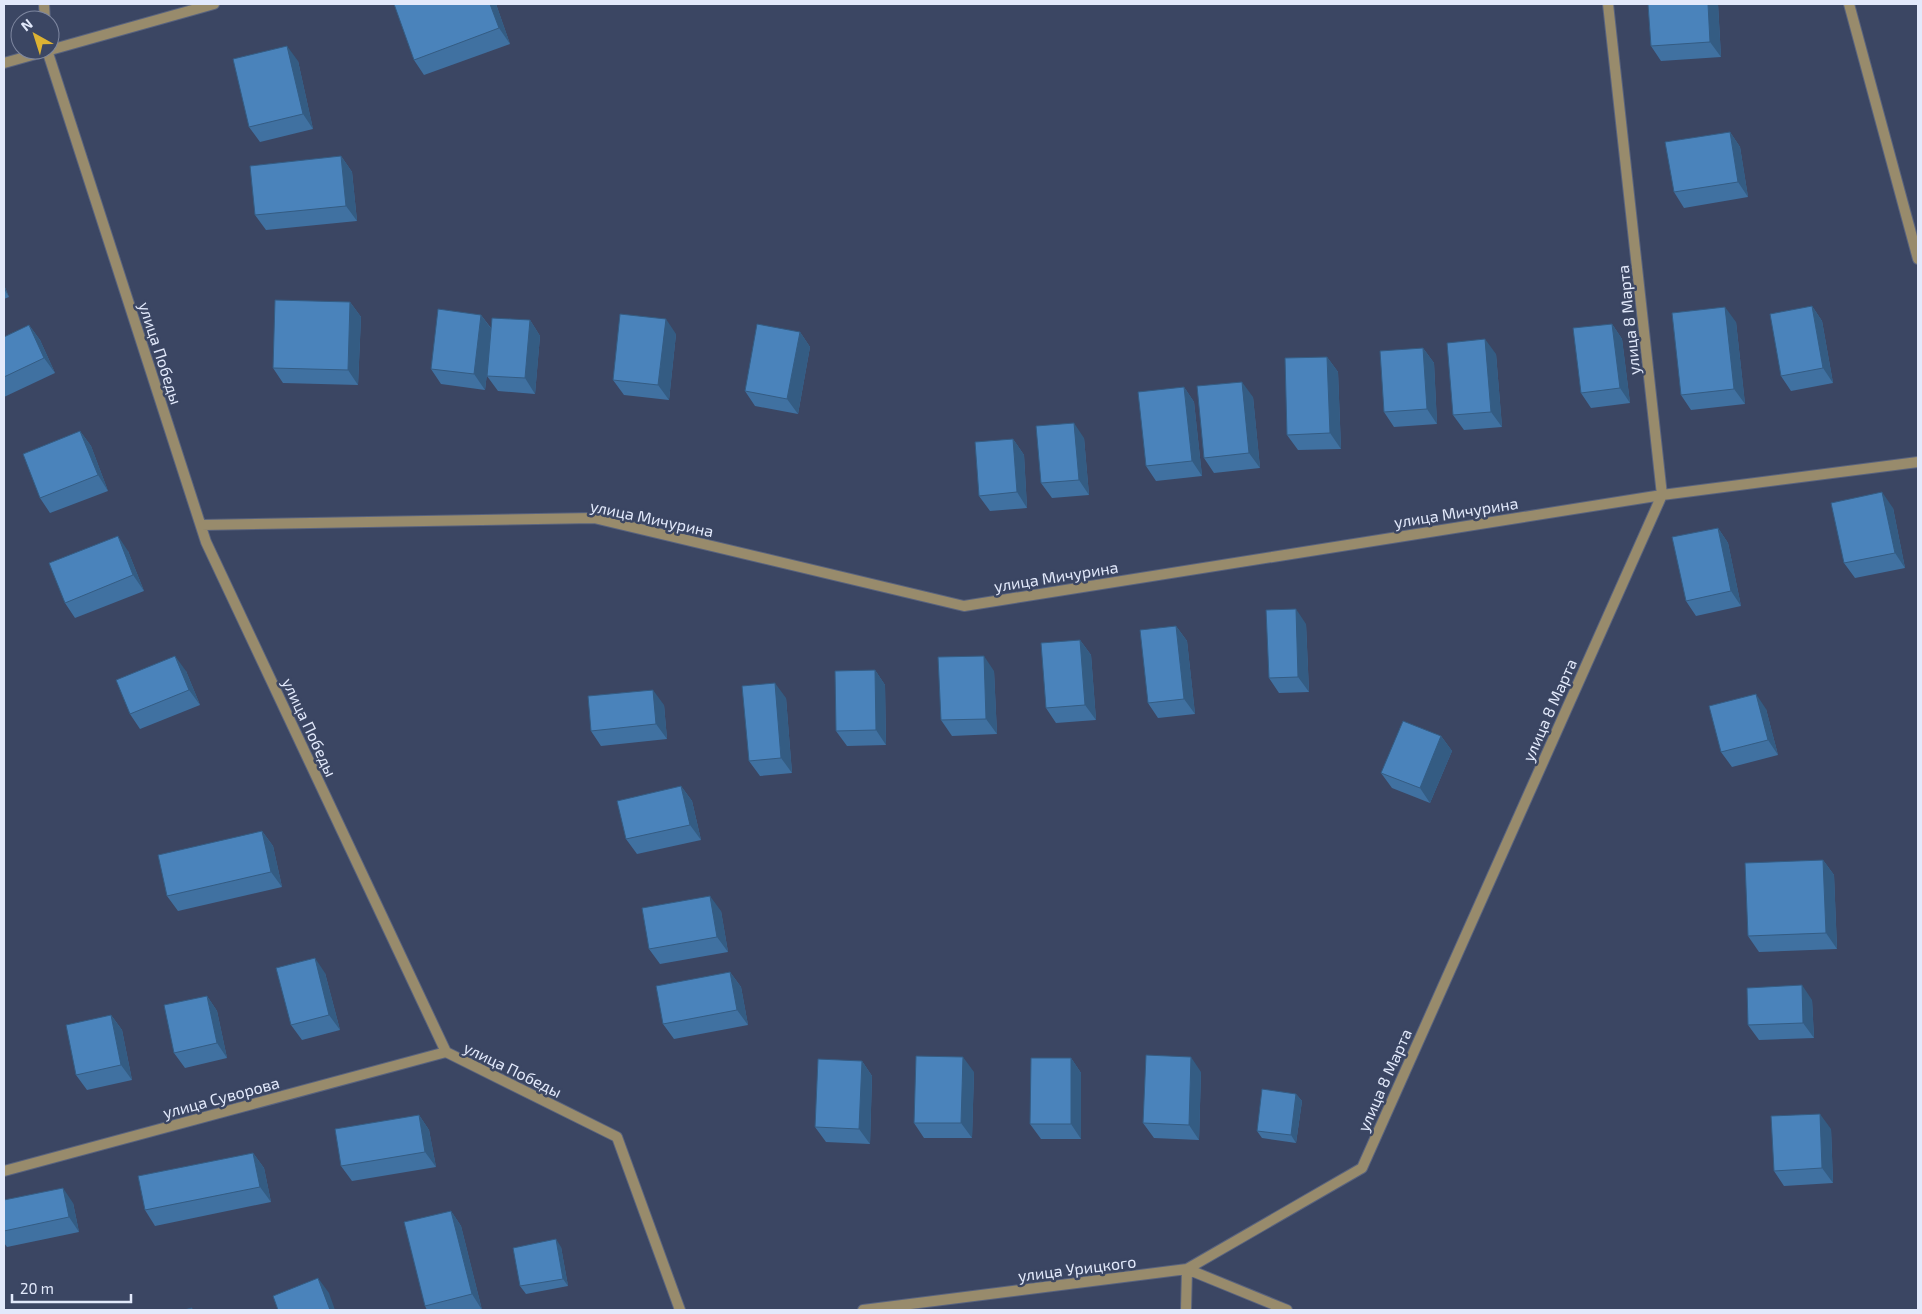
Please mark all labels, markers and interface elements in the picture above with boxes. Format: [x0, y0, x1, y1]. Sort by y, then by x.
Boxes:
north arrow [10, 10, 60, 60]
text: N [17, 15, 36, 34]
street label: улица 8 Марта [1613, 264, 1644, 376]
street label: улица Победы [135, 299, 187, 407]
street label: улица Мичурина [1392, 493, 1520, 532]
street label: улица Мичурина [588, 496, 715, 541]
street label: улица Мичурина [992, 557, 1120, 596]
street label: улица 8 Марта [1518, 656, 1581, 765]
street label: улица Победы [278, 675, 341, 780]
street label: улица 8 Марта [1353, 1026, 1416, 1135]
street label: улица Победы [460, 1037, 565, 1102]
street label: улица Суворова [161, 1072, 282, 1123]
street label: улица Урицкого [1017, 1251, 1137, 1286]
scale bar [12, 1272, 131, 1304]
text: 20 m [20, 1279, 54, 1297]

